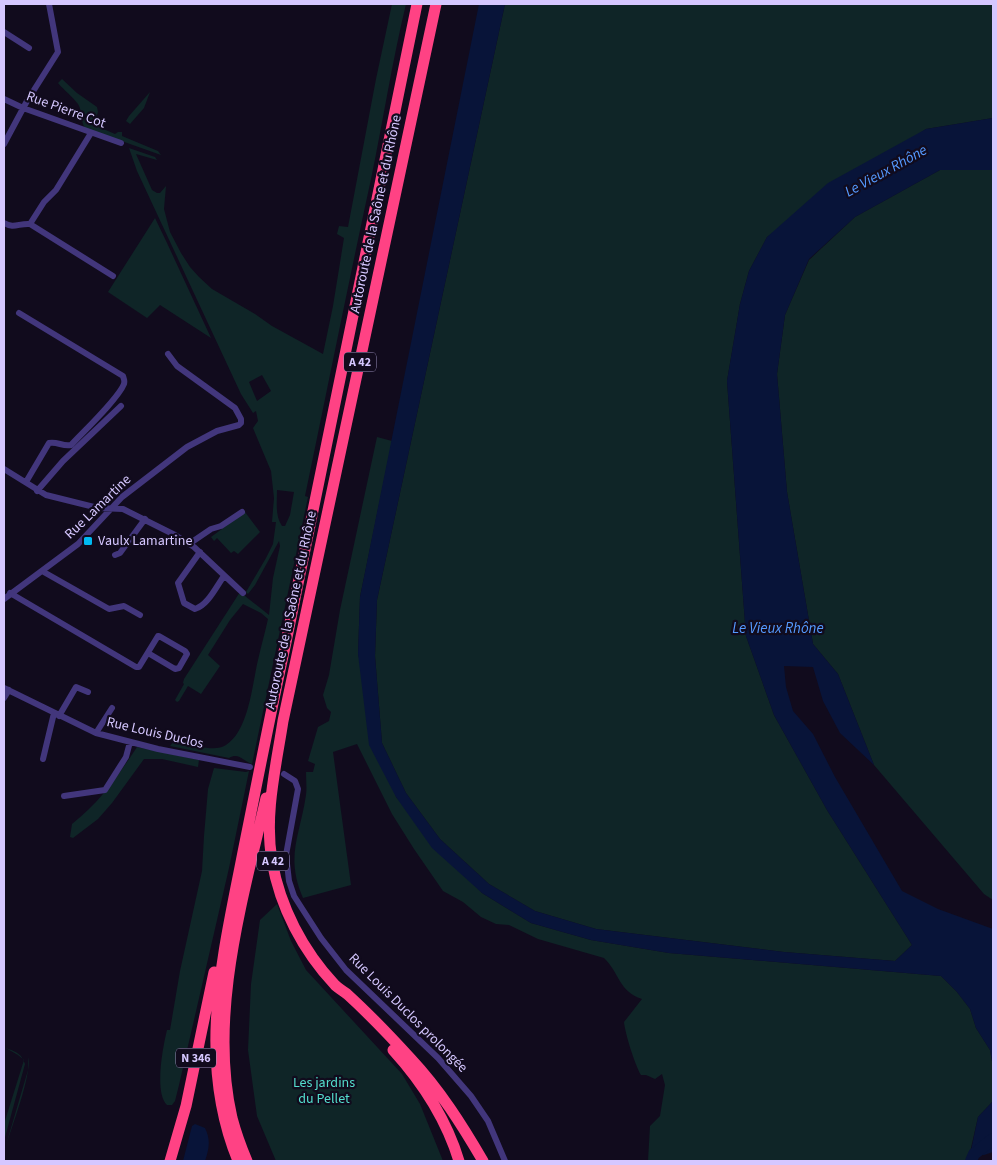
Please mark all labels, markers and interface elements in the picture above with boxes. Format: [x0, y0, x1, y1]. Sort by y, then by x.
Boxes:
street label: Rue Pierre Cot [24, 86, 109, 134]
street label: Autoroute de la Saône et du Rhône [345, 113, 407, 315]
water label: Le Vieux Rhône [841, 140, 931, 202]
road number: A 42 [344, 352, 376, 372]
street label: Rue Lamartine [60, 470, 136, 544]
street label: Autoroute de la Saône et du Rhône [260, 509, 322, 711]
place label: Vaulx Lamartine [98, 531, 192, 551]
marker: Vaulx Lamartine [82, 535, 94, 547]
water label: Le Vieux Rhône [732, 618, 824, 639]
street label: Rue Louis Duclos [105, 712, 206, 754]
road number: A 42 [257, 851, 289, 870]
street label: Rue Louis Duclos prolongée [344, 949, 472, 1077]
road number: N 346 [176, 1048, 216, 1068]
park label: Les jardins du Pellet [293, 1073, 355, 1109]

